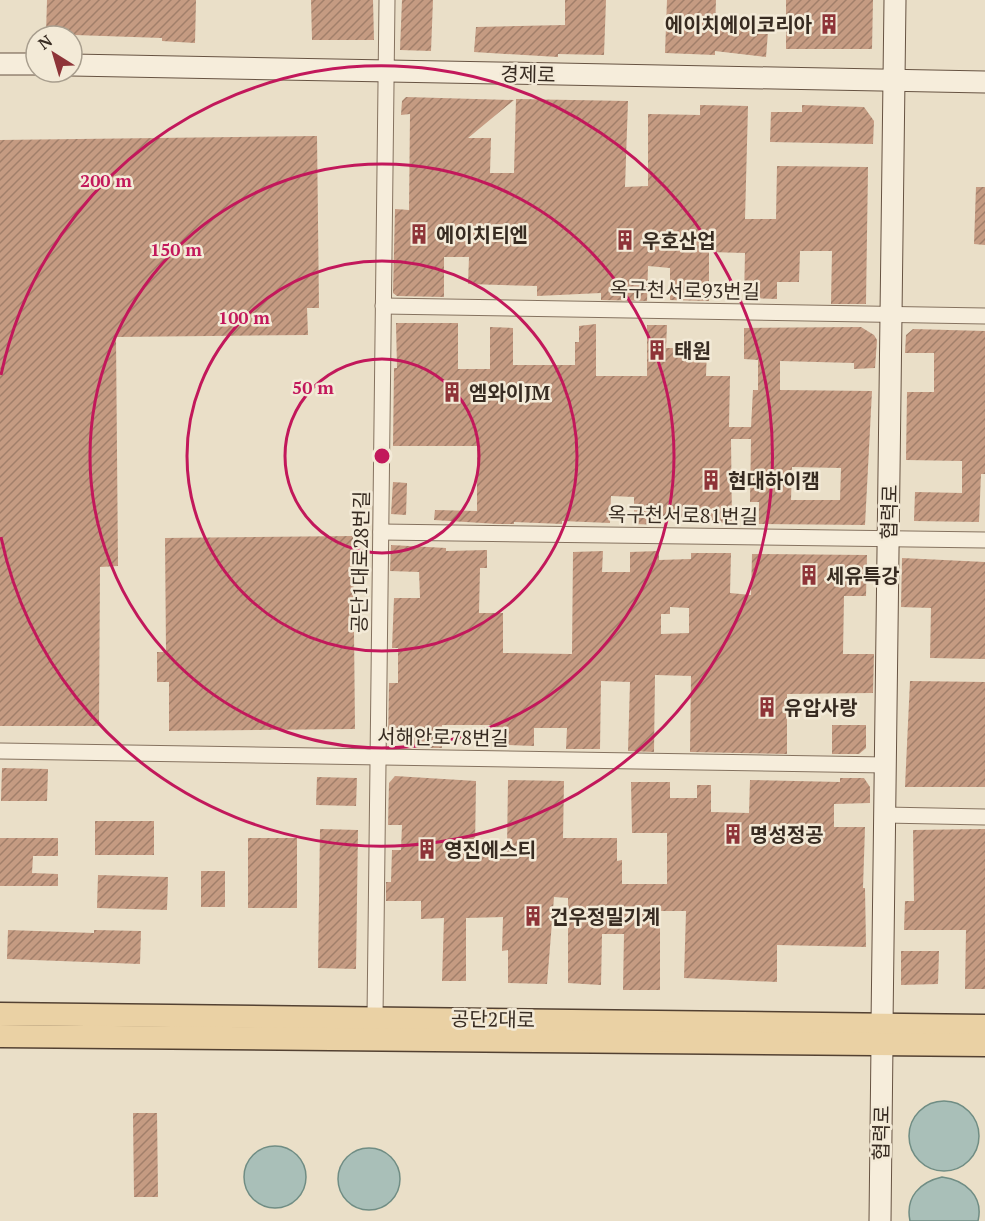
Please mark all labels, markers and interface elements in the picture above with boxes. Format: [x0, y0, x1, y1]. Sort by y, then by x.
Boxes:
place label: 에이치에이코리아 [665, 11, 813, 38]
building icon: 에이치에이코리아 [817, 12, 841, 36]
north arrow [24, 24, 84, 84]
text: N [34, 30, 56, 54]
street label: 경제로 [500, 60, 556, 88]
text: 200 m [80, 168, 132, 192]
place label: 에이치티엔 [436, 221, 528, 248]
building icon: 에이치티엔 [407, 222, 431, 246]
place label: 우호산업 [642, 227, 716, 254]
building icon: 우호산업 [613, 228, 637, 252]
text: 150 m [150, 237, 202, 261]
street label: 옥구천서로93번길 [610, 275, 760, 305]
text: 100 m [218, 305, 270, 329]
place label: 태원 [674, 337, 711, 364]
building icon: 태원 [645, 338, 669, 362]
text: 50 m [292, 375, 334, 399]
place label: 엠와이JM [469, 379, 550, 406]
building icon: 엠와이JM [440, 380, 464, 404]
centre of rings [372, 446, 392, 466]
place label: 현대하이캠 [728, 467, 820, 494]
building icon: 현대하이캠 [699, 468, 723, 492]
street label: 협력로 [875, 484, 903, 540]
street label: 공단1대로28번길 [345, 491, 375, 633]
street label: 옥구천서로81번길 [608, 500, 758, 530]
place label: 세유특강 [826, 562, 900, 589]
building icon: 세유특강 [797, 563, 821, 587]
place label: 유압사랑 [784, 694, 858, 721]
building icon: 유압사랑 [755, 695, 779, 719]
street label: 서해안로78번길 [377, 722, 509, 752]
place label: 명성정공 [750, 821, 824, 848]
building icon: 명성정공 [721, 822, 745, 846]
place label: 영진에스티 [444, 836, 536, 863]
building icon: 영진에스티 [415, 837, 439, 861]
place label: 건우정밀기계 [550, 903, 660, 930]
building icon: 건우정밀기계 [521, 904, 545, 928]
street label: 공단2대로 [451, 1005, 535, 1033]
street label: 협력로 [867, 1105, 895, 1161]

